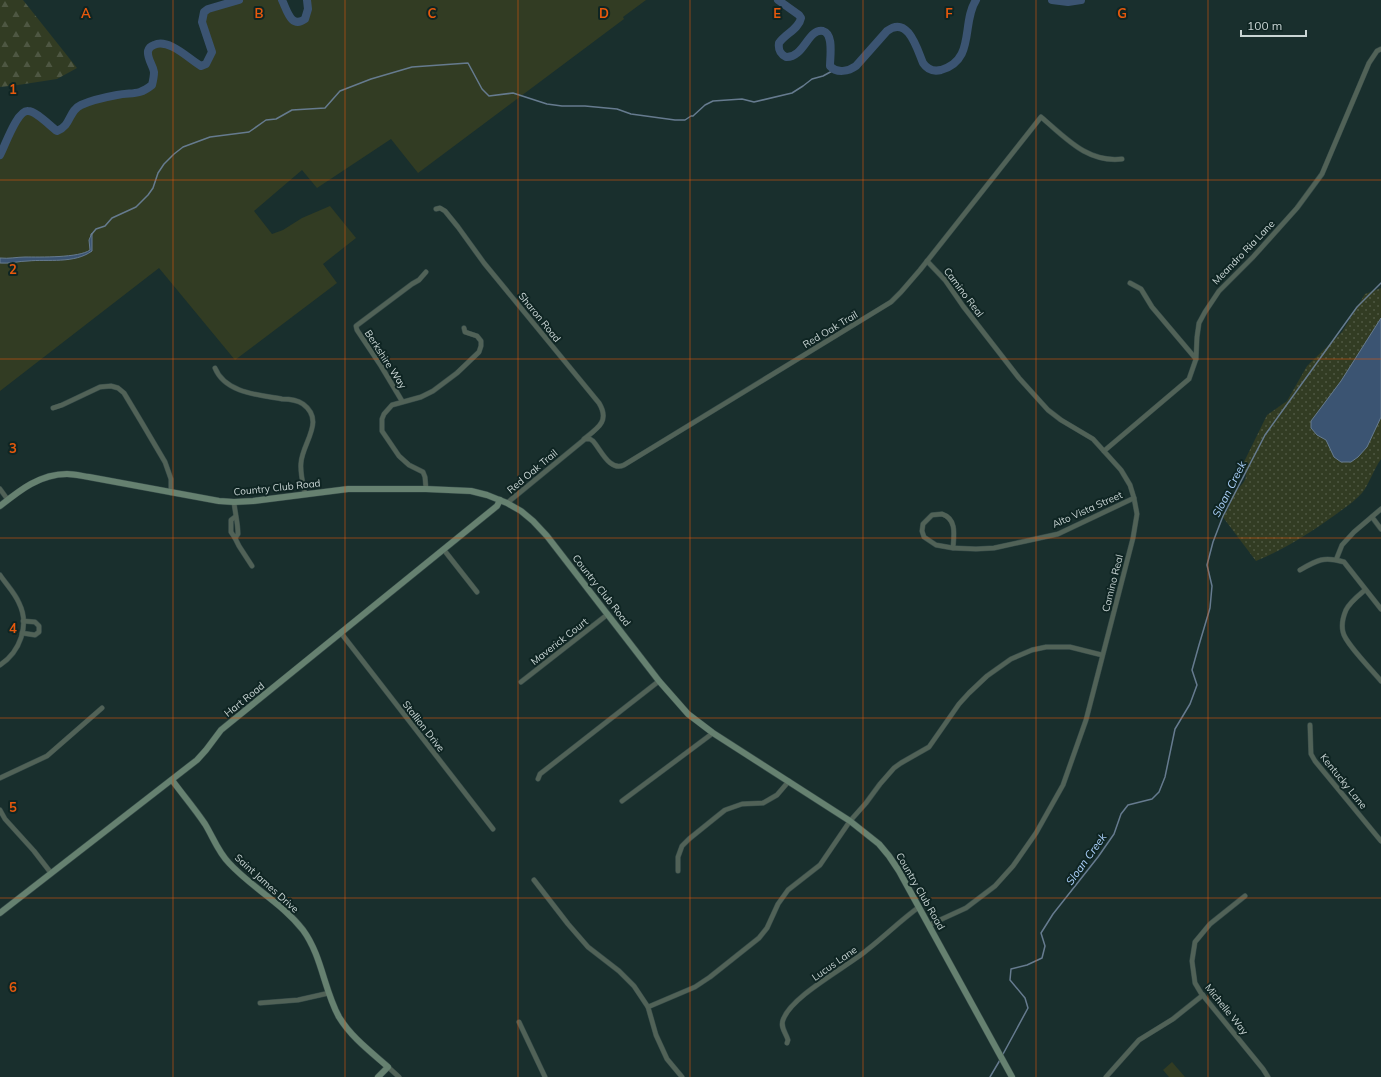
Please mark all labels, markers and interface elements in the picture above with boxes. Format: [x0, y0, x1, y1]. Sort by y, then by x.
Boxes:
text: A [81, 5, 91, 21]
text: B [255, 5, 264, 21]
text: C [428, 5, 437, 21]
text: D [599, 5, 609, 21]
text: E [773, 5, 781, 21]
text: F [945, 5, 953, 21]
text: G [1117, 5, 1127, 21]
scale bar [1241, 12, 1306, 38]
text: 100 m [1247, 18, 1282, 33]
text: 1 [9, 81, 17, 97]
street label: Meandro Ria Lane [1209, 217, 1277, 287]
text: 2 [9, 261, 17, 277]
street label: Camino Real [941, 265, 986, 320]
street label: Sharon Road [516, 290, 564, 345]
street label: Red Oak Trail [800, 308, 860, 351]
street label: Berkshire Way [362, 327, 410, 392]
text: 3 [9, 440, 17, 456]
street label: Red Oak Trail [504, 446, 560, 496]
water label: Sloan Creek [1209, 458, 1249, 519]
street label: Country Club Road [233, 476, 321, 499]
street label: Alto Vista Street [1050, 488, 1125, 531]
street label: Country Club Road [570, 552, 634, 629]
street label: Camino Real [1099, 553, 1126, 613]
street label: Maverick Court [528, 615, 591, 668]
text: 4 [9, 620, 17, 636]
street label: Hart Road [221, 679, 267, 720]
street label: Stallion Drive [400, 698, 448, 754]
street label: Kentucky Lane [1317, 751, 1370, 812]
text: 5 [9, 799, 17, 815]
water label: Sloan Creek [1062, 830, 1110, 888]
street label: Country Club Road [893, 850, 948, 932]
street label: Saint James Drive [232, 851, 301, 916]
street label: Lucus Lane [809, 943, 859, 984]
text: 6 [9, 979, 17, 995]
street label: Michelle Way [1202, 981, 1252, 1038]

